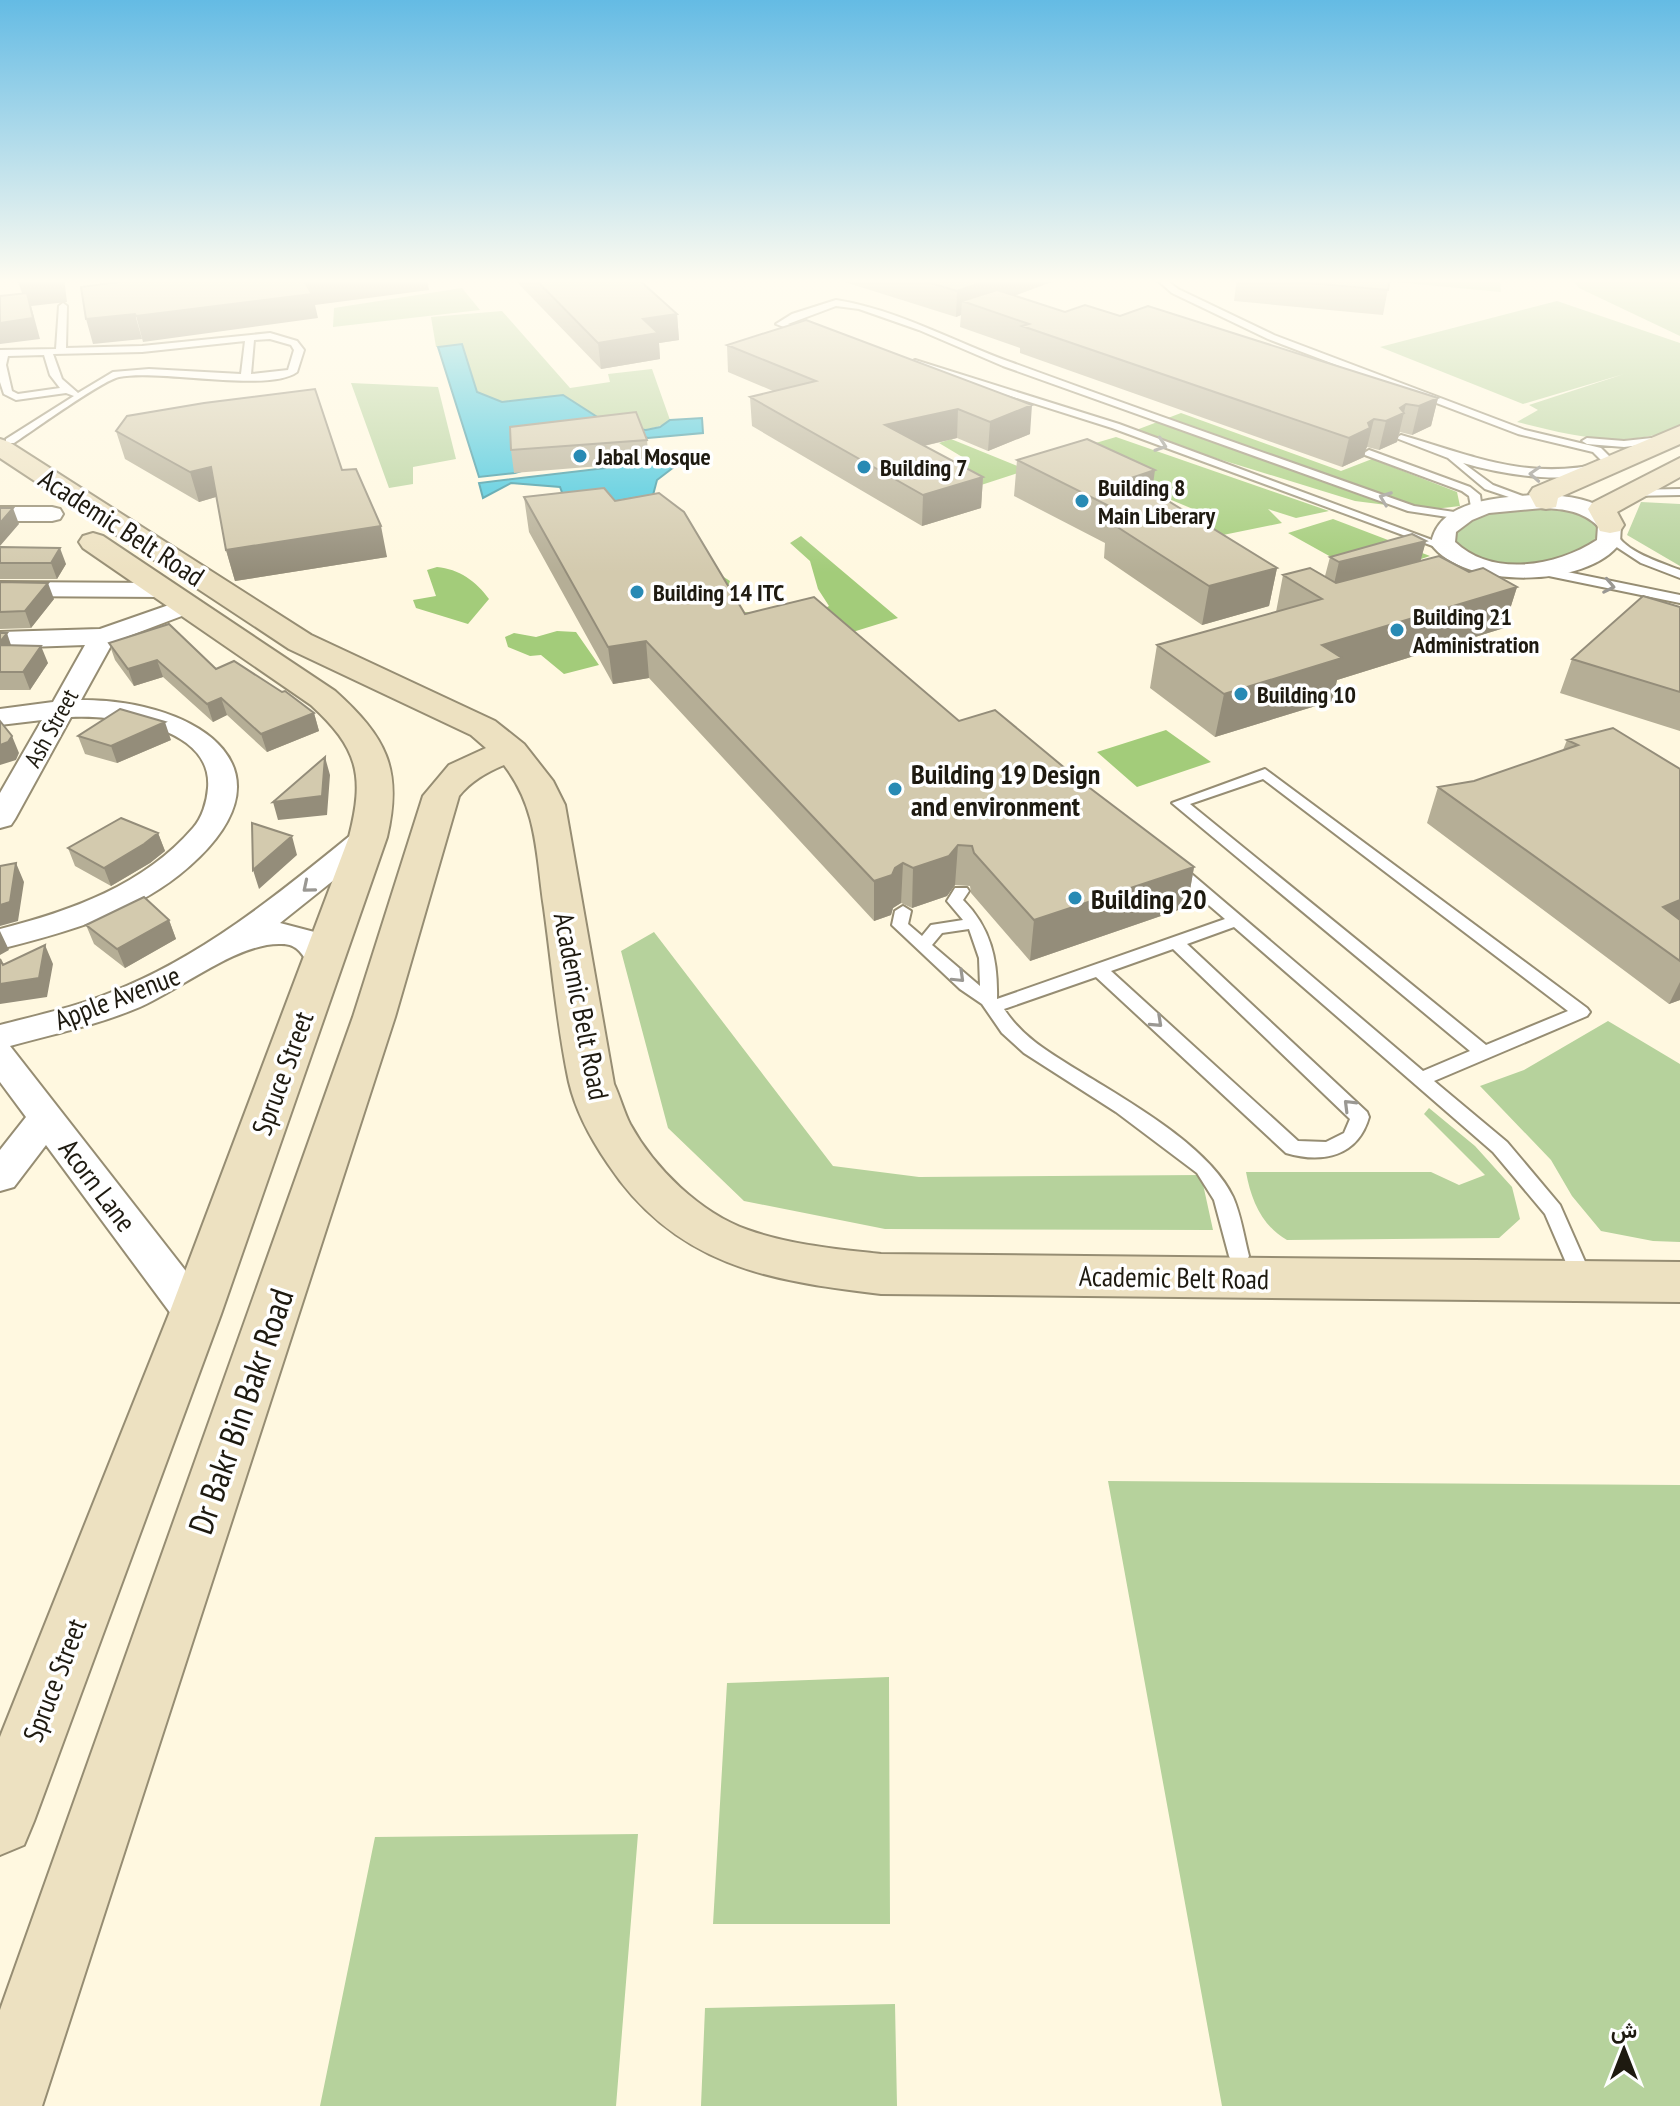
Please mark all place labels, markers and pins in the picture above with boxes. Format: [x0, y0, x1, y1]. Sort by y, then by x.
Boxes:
place label: Jabal Mosque [595, 441, 711, 472]
marker: Jabal Mosque [571, 447, 589, 465]
place label: Building 7 [880, 452, 968, 483]
marker: Building 7 [855, 458, 873, 476]
place label: Building 8 Main Liberary [1098, 472, 1215, 531]
marker: Building 8 Main Liberary [1073, 492, 1091, 510]
place label: Building 14 ITC [653, 577, 784, 608]
marker: Building 14 ITC [628, 583, 646, 601]
place label: Building 21 Administration [1412, 601, 1539, 660]
marker: Building 21 Administration [1388, 621, 1406, 639]
place label: Building 10 [1257, 679, 1356, 710]
marker: Building 10 [1232, 685, 1250, 703]
place label: Building 19 Design and environment [911, 755, 1100, 824]
marker: Building 19 Design and environment [886, 780, 904, 798]
place label: Building 20 [1091, 880, 1207, 917]
marker: Building 20 [1066, 889, 1084, 907]

